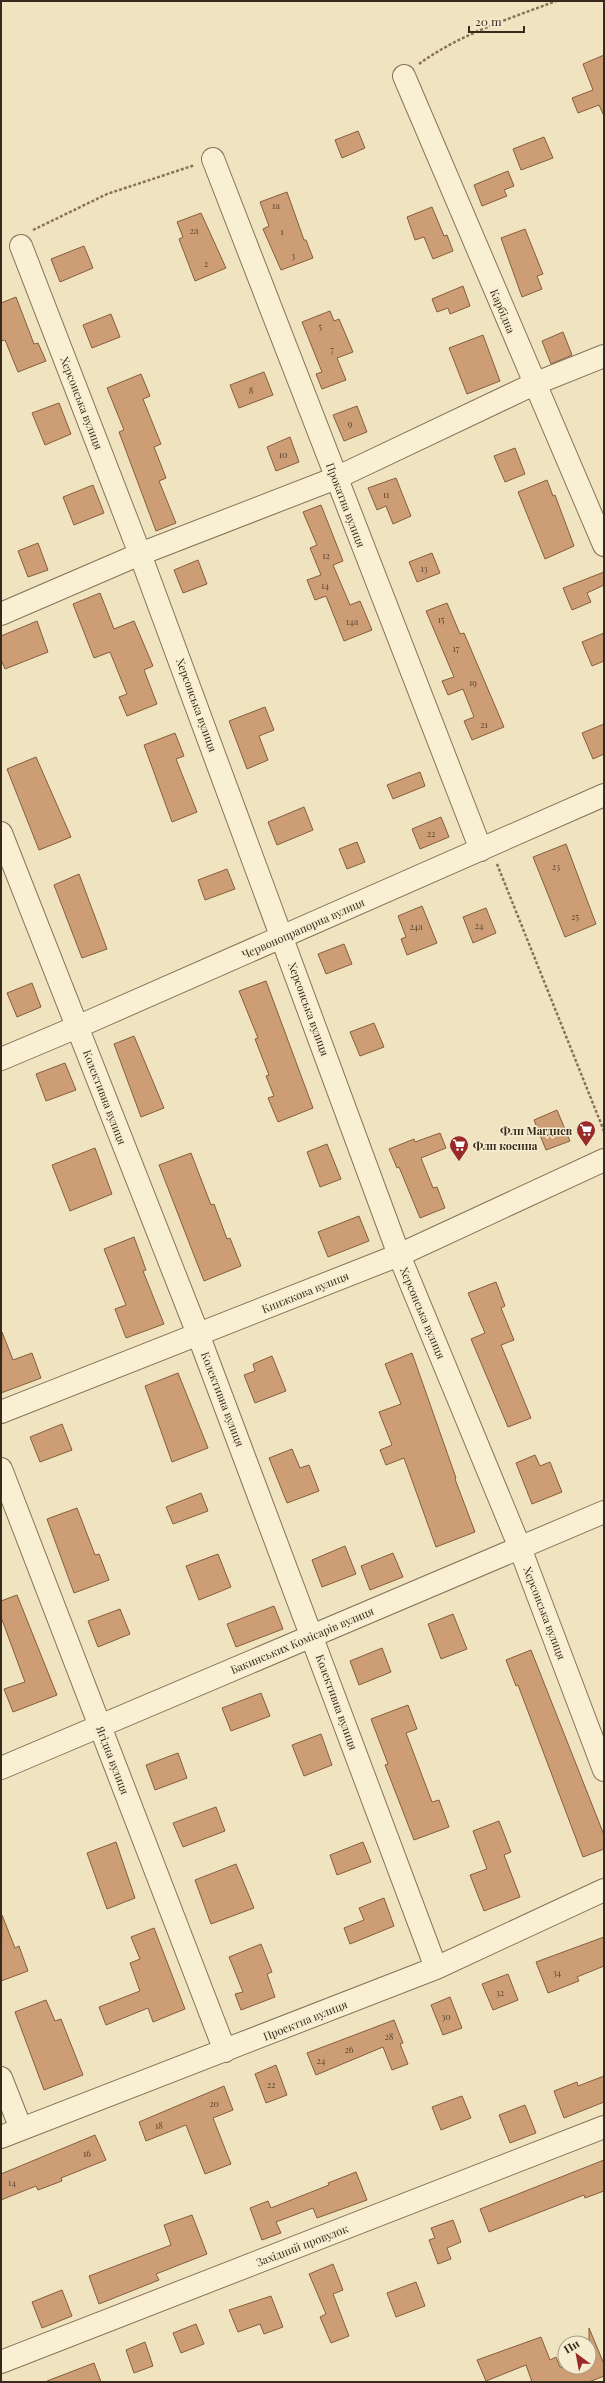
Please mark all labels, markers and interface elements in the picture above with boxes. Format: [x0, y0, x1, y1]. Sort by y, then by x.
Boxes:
scale bar [469, 8, 524, 34]
text: 20 m [475, 13, 502, 29]
house number: 1а [272, 199, 280, 211]
house number: 2а [190, 224, 199, 236]
house number: 1 [280, 225, 284, 237]
house number: 3 [291, 249, 295, 261]
house number: 2 [204, 257, 208, 269]
street label: Карбідна [487, 287, 519, 336]
house number: 5 [318, 320, 322, 332]
house number: 7 [330, 343, 334, 355]
street label: Херсонська вулиця [57, 354, 107, 452]
house number: 8 [249, 384, 254, 396]
house number: 9 [348, 417, 353, 429]
house number: 10 [279, 448, 287, 460]
street label: Прокатна вулиця [323, 461, 369, 550]
house number: 11 [383, 488, 390, 500]
house number: 12 [322, 549, 330, 561]
house number: 13 [420, 562, 428, 574]
house number: 14 [321, 579, 329, 591]
house number: 15 [438, 613, 445, 625]
house number: 14а [346, 615, 359, 627]
house number: 17 [453, 642, 460, 654]
street label: Херсонська вулиця [173, 656, 221, 754]
house number: 19 [469, 676, 477, 688]
house number: 21 [480, 718, 488, 730]
house number: 22 [427, 827, 435, 839]
house number: 23 [552, 860, 560, 872]
street label: Червонопрапорна вулиця [239, 894, 367, 962]
house number: 25 [571, 910, 579, 922]
house number: 24 [475, 919, 484, 931]
house number: 24а [409, 920, 423, 932]
street label: Херсонська вулиця [285, 960, 333, 1058]
street label: Колективна вулиця [80, 1047, 130, 1147]
supermarket icon: Флп Магдиев [575, 1119, 597, 1147]
place label: Флп Магдиев [500, 1123, 572, 1138]
supermarket icon: Флп косина [448, 1134, 470, 1162]
place label: Флп косина [473, 1138, 538, 1153]
street label: Херсонська вулиця [397, 1265, 449, 1361]
street label: Книжкова вулиця [259, 1268, 351, 1316]
street label: Колективна вулиця [198, 1349, 248, 1449]
street label: Херсонська вулиця [520, 1564, 570, 1662]
street label: Бакинських Комісарів вулиця [228, 1603, 376, 1677]
street label: Колективна вулиця [313, 1652, 361, 1752]
street label: Ягідна вулиця [93, 1723, 133, 1796]
house number: 34 [553, 1966, 562, 1978]
house number: 32 [496, 1986, 504, 1998]
street label: Проектна вулиця [261, 1996, 349, 2044]
house number: 30 [441, 2010, 451, 2022]
house number: 28 [385, 2030, 394, 2042]
house number: 26 [345, 2043, 354, 2055]
house number: 24 [317, 2054, 326, 2066]
house number: 22 [267, 2078, 275, 2090]
house number: 20 [209, 2097, 219, 2109]
house number: 18 [155, 2119, 163, 2131]
house number: 16 [83, 2147, 91, 2159]
house number: 14 [8, 2176, 16, 2188]
street label: Західний провулок [254, 2220, 351, 2269]
north arrow [557, 2335, 597, 2375]
text: Пн [561, 2336, 582, 2357]

